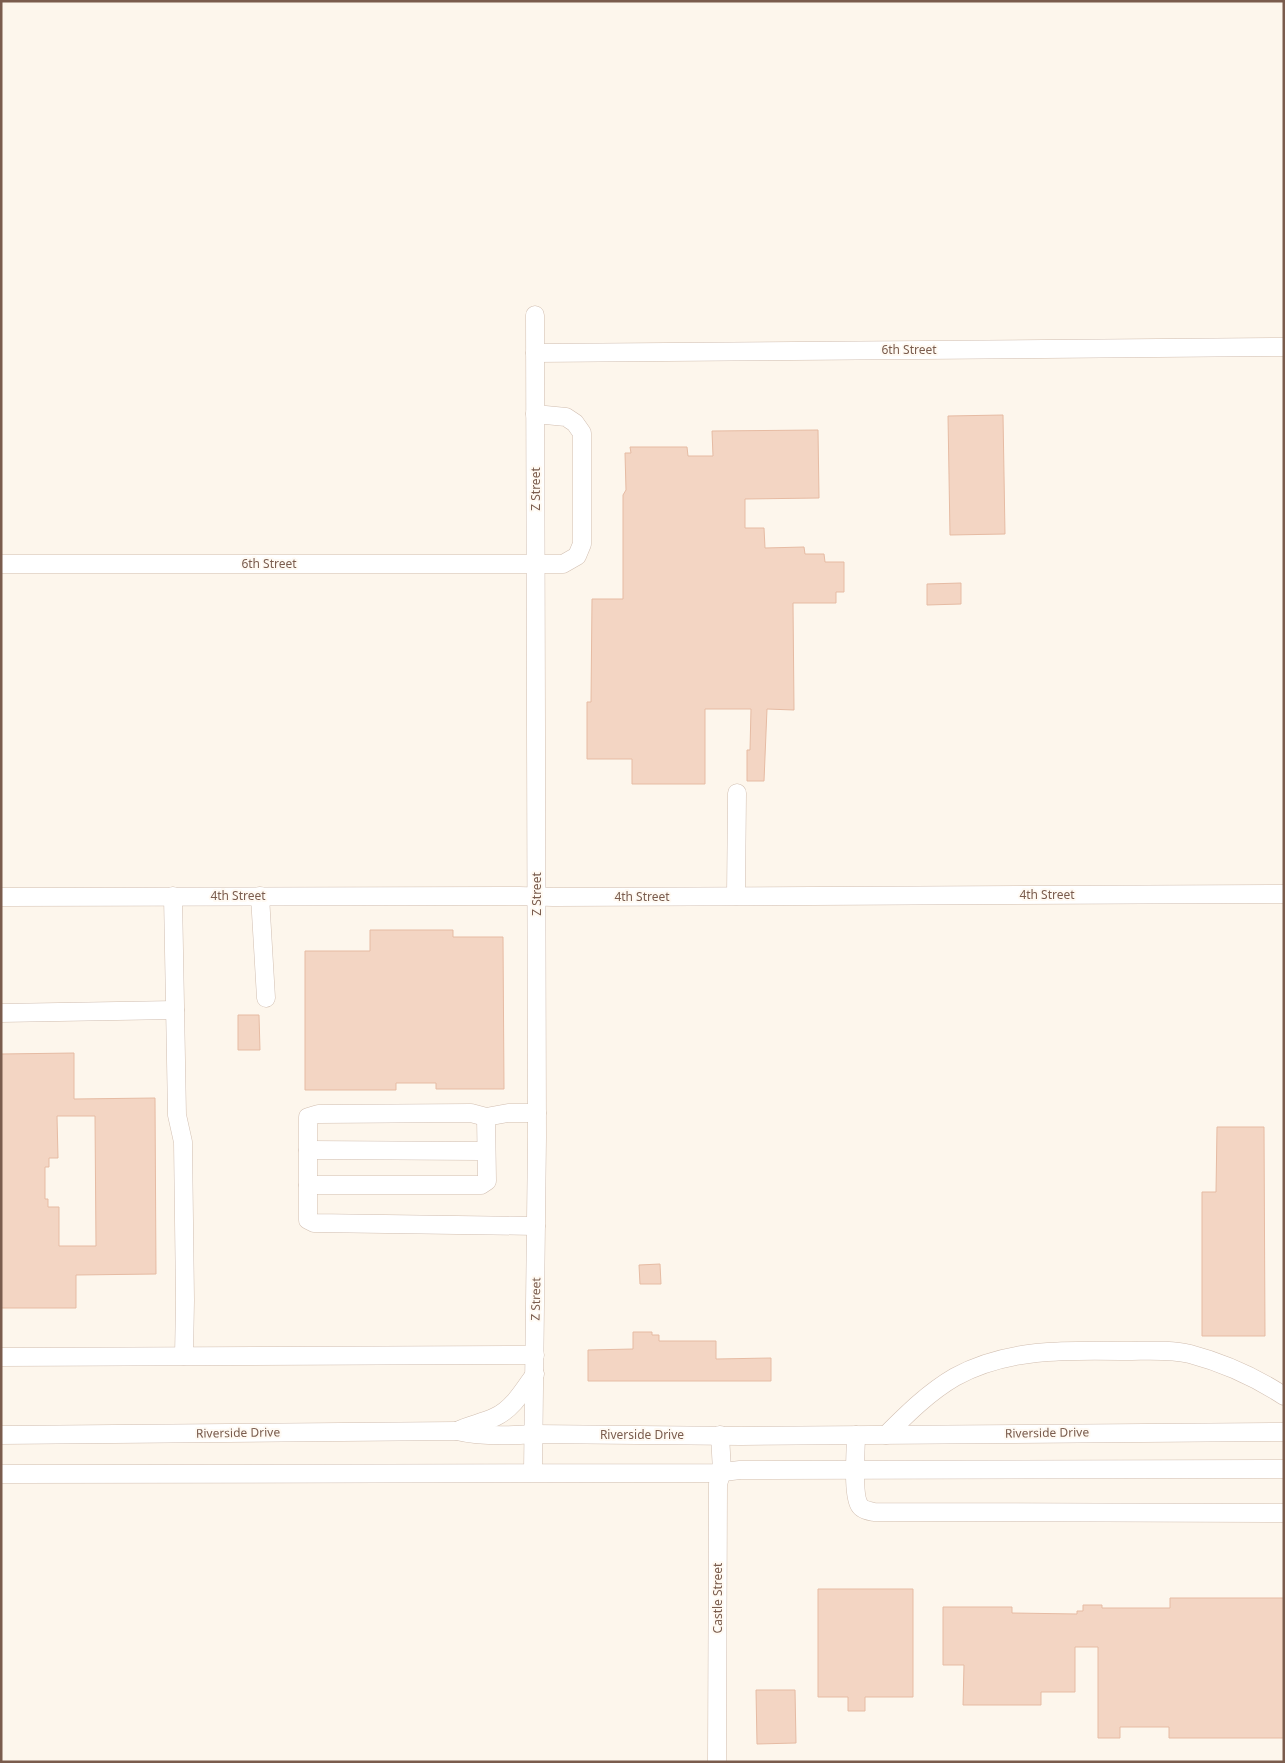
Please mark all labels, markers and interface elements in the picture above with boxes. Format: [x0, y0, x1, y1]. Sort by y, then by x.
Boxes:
street label: 6th Street [881, 341, 937, 358]
street label: Z Street [527, 467, 544, 511]
street label: 6th Street [241, 555, 297, 572]
street label: Z Street [528, 872, 545, 916]
street label: 4th Street [1019, 886, 1075, 903]
street label: 4th Street [210, 887, 266, 904]
street label: 4th Street [614, 888, 670, 905]
street label: Z Street [527, 1276, 544, 1321]
street label: Riverside Drive [196, 1423, 280, 1442]
street label: Riverside Drive [1005, 1423, 1089, 1442]
street label: Riverside Drive [600, 1426, 684, 1443]
street label: Castle Street [709, 1562, 726, 1633]

